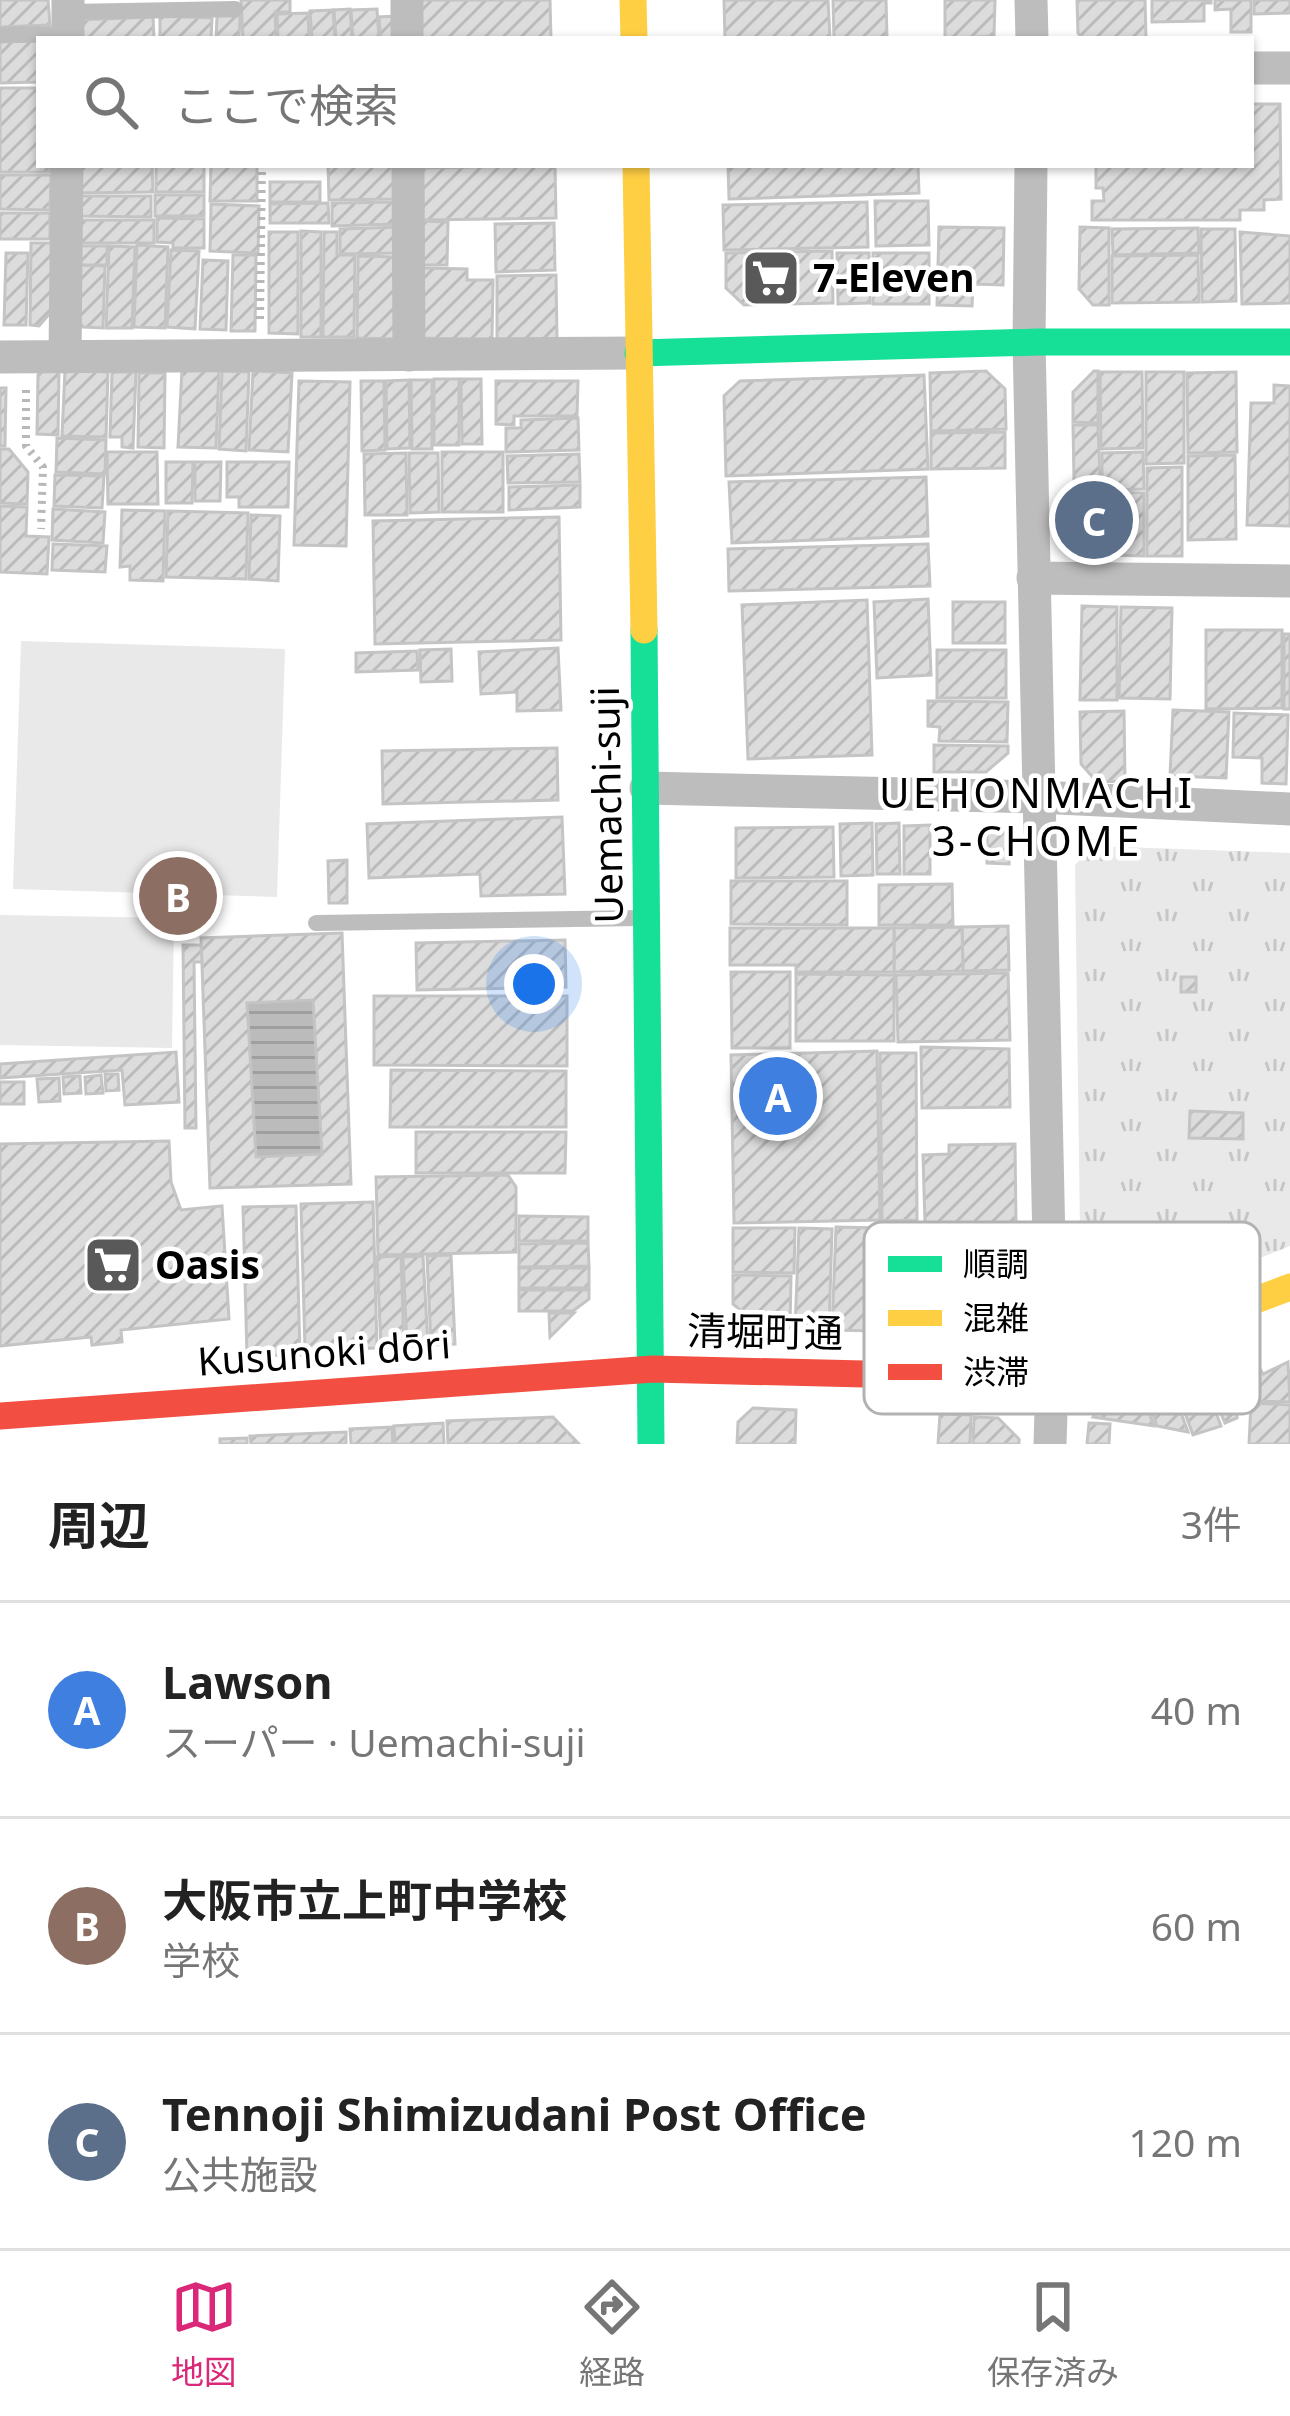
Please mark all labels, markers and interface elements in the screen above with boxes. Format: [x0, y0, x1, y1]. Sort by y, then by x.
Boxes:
search box [36, 36, 1254, 168]
icon: search [78, 69, 144, 135]
text: ここで検索 [174, 74, 399, 135]
supermarket icon: 7-Eleven [740, 247, 802, 309]
place label: 7-Eleven [813, 250, 975, 303]
pin: C [1055, 475, 1133, 565]
street label: Uemachi-suji [577, 686, 634, 924]
district label: UEHONMACHI 3-CHOME [879, 763, 1195, 868]
pin: B [139, 851, 217, 941]
your location [504, 954, 564, 1014]
pin: A [739, 1051, 817, 1141]
legend [864, 1222, 1260, 1414]
supermarket icon: Oasis [82, 1234, 144, 1296]
place label: Oasis [155, 1237, 260, 1290]
text: 順調 [963, 1241, 1029, 1286]
text: 混雑 [963, 1295, 1029, 1340]
street label: 清堀町通 [687, 1303, 843, 1358]
street label: Kusunoki dōri [196, 1316, 452, 1387]
text: 渋滞 [963, 1349, 1029, 1394]
text: 周辺 [48, 1489, 150, 1559]
text: 3件 [1181, 1497, 1242, 1550]
text: Lawson [162, 1651, 333, 1712]
text: A [74, 1683, 101, 1736]
text: 40 m [1151, 1683, 1242, 1736]
text: スーパー · Uemachi-suji [162, 1715, 586, 1768]
text: 大阪市立上町中学校 [162, 1869, 567, 1930]
text: B [74, 1899, 100, 1952]
text: 60 m [1151, 1899, 1242, 1952]
text: 学校 [162, 1933, 240, 1986]
text: Tennoji Shimizudani Post Office [162, 2083, 867, 2144]
text: C [74, 2115, 100, 2168]
text: 120 m [1128, 2115, 1242, 2168]
text: 公共施設 [162, 2147, 318, 2200]
tab: 地図 [171, 2274, 237, 2394]
tab: 経路 [579, 2274, 645, 2394]
tab: 保存済み [987, 2274, 1119, 2394]

